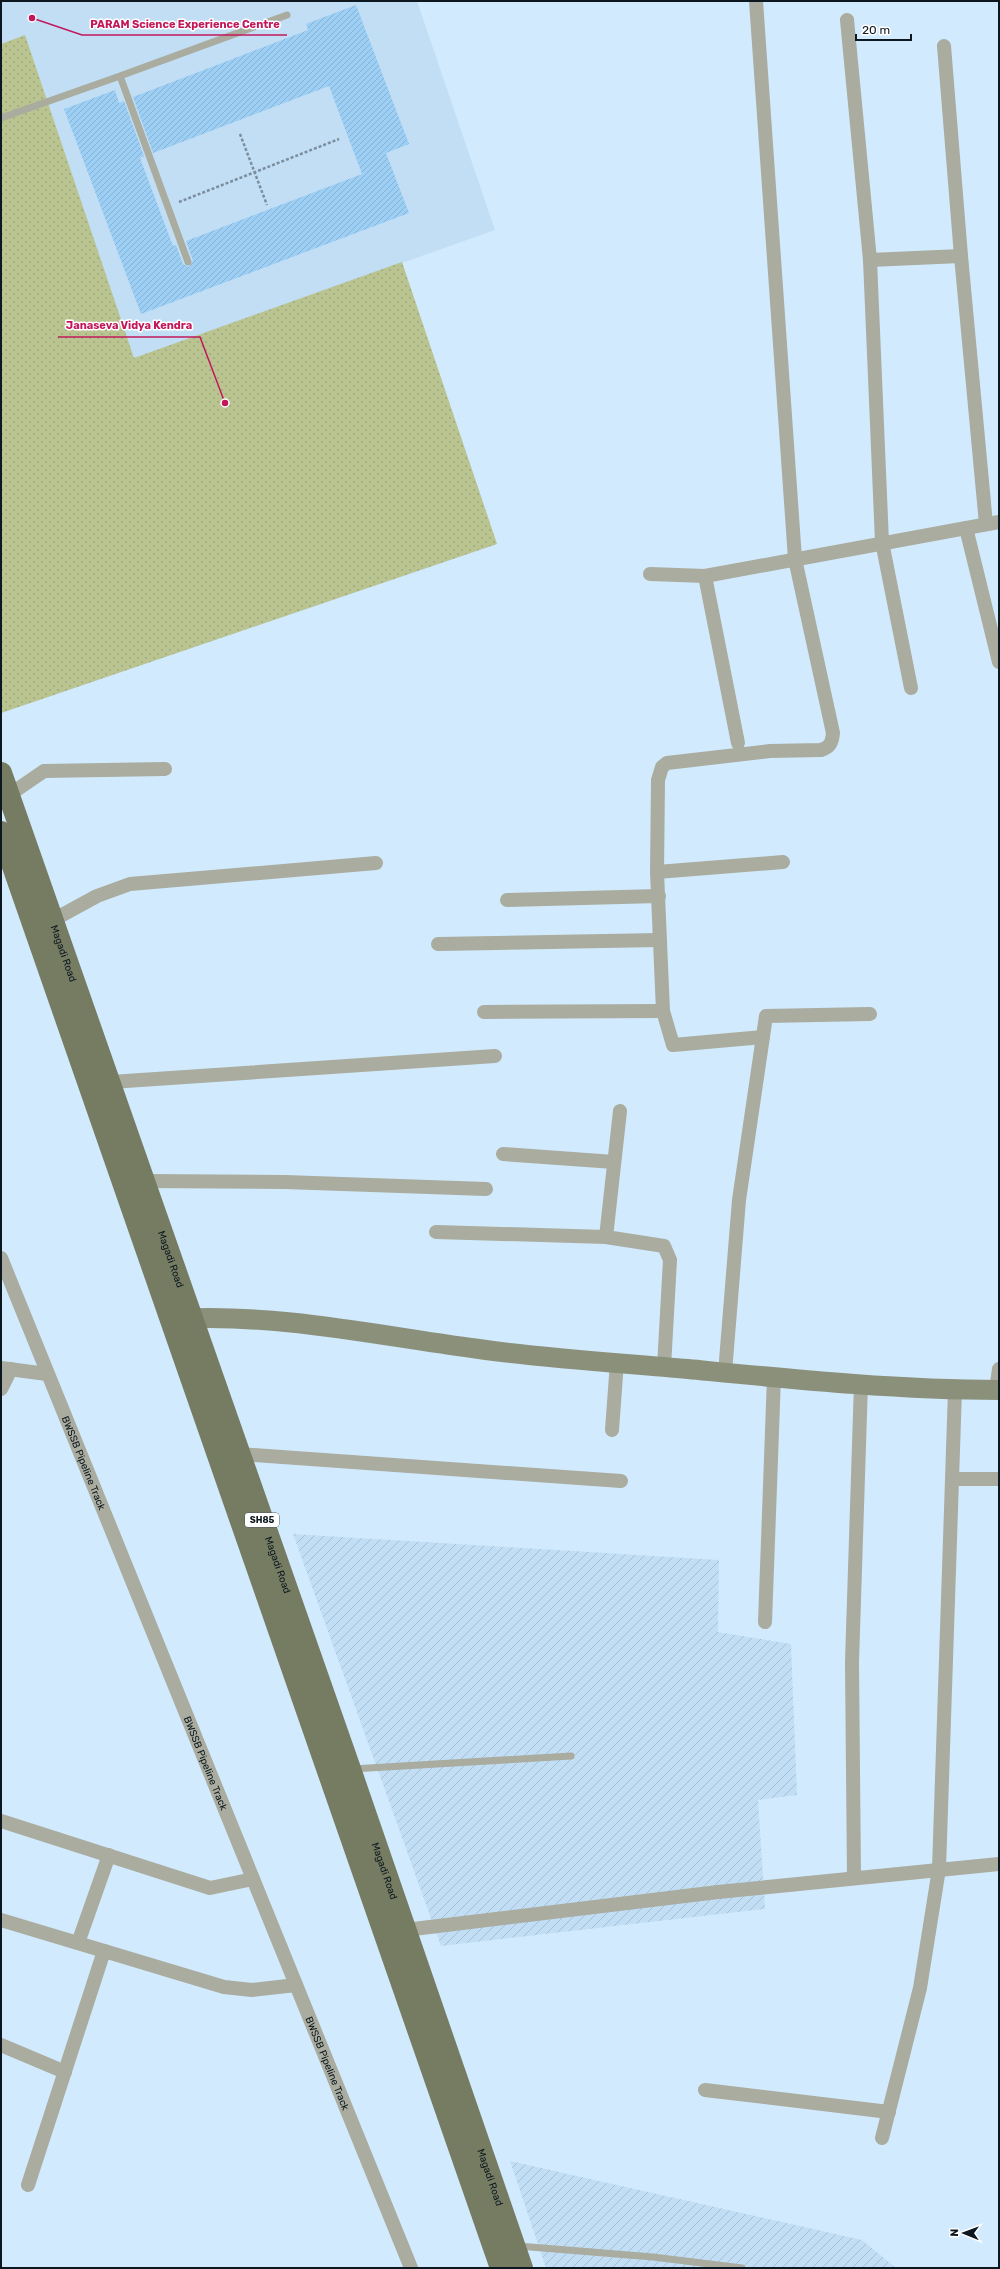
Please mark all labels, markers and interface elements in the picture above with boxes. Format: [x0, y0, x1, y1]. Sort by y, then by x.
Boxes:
callout: PARAM Science Experience Centre [82, 12, 287, 35]
scale bar [856, 16, 911, 42]
text: PARAM Science Experience Centre [90, 18, 280, 31]
text: 20 m [862, 23, 890, 37]
callout: Janaseva Vidya Kendra [58, 314, 200, 337]
text: Janaseva Vidya Kendra [66, 319, 192, 332]
street label: Magadi Road [48, 923, 79, 984]
street label: Magadi Road [155, 1229, 186, 1289]
street label: BWSSB Pipeline Track [59, 1414, 108, 1513]
road number: SH85 [245, 1513, 279, 1527]
street label: Magadi Road [262, 1535, 293, 1595]
street label: BWSSB Pipeline Track [181, 1715, 230, 1813]
street label: Magadi Road [369, 1841, 400, 1901]
street label: BWSSB Pipeline Track [303, 2015, 352, 2113]
street label: Magadi Road [474, 2147, 505, 2208]
north arrow [944, 2213, 984, 2253]
text: N [948, 2229, 961, 2237]

